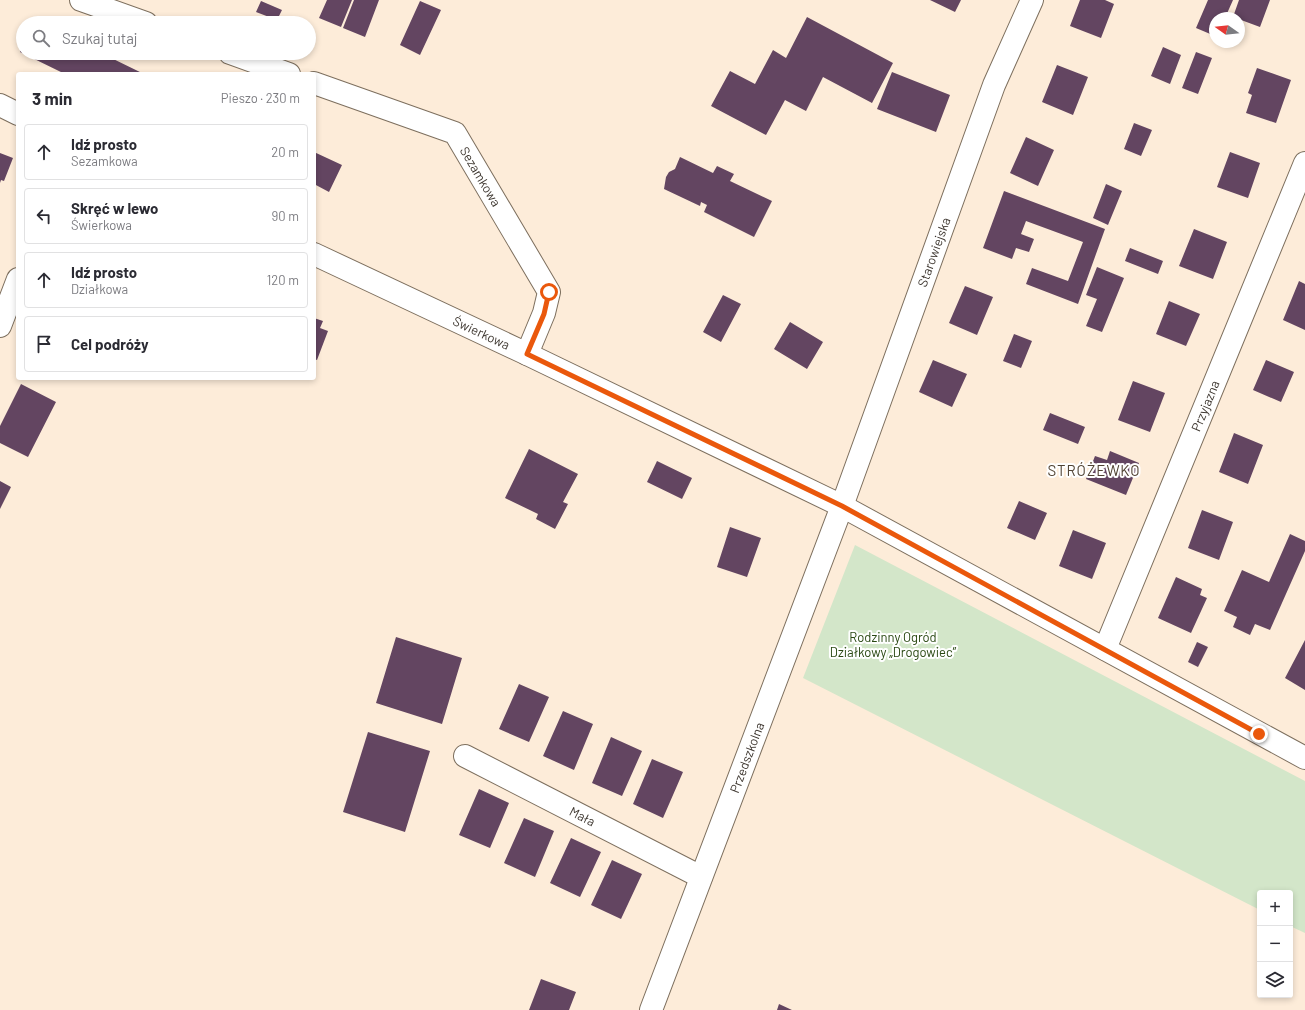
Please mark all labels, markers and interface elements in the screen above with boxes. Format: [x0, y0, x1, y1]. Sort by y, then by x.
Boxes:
north arrow [1209, 12, 1245, 48]
search box [16, 16, 316, 60]
icon: search [30, 27, 52, 49]
text: Szukaj tutaj [62, 29, 138, 47]
text: 3 min [32, 88, 72, 108]
text: Pieszo · 230 m [221, 90, 300, 106]
text: Idź prosto [71, 135, 137, 153]
icon: ahead [33, 141, 55, 163]
text: 20 m [271, 144, 299, 160]
street label: Sezamkowa [457, 144, 505, 209]
text: Sezamkowa [71, 153, 138, 169]
text: Skręć w lewo [71, 199, 158, 217]
icon: left [33, 205, 55, 227]
text: 90 m [272, 208, 299, 224]
street label: Starowiejska [914, 215, 954, 289]
text: Świerkowa [71, 217, 132, 233]
text: Idź prosto [71, 263, 137, 281]
icon: ahead [33, 269, 55, 291]
text: 120 m [267, 272, 299, 288]
text: Działkowa [71, 281, 128, 297]
route start [540, 283, 558, 301]
street label: Świerkowa [450, 312, 512, 353]
icon: arrive [33, 333, 55, 355]
text: Cel podróży [71, 335, 149, 353]
street label: Przyjazna [1187, 378, 1223, 434]
district label: STRÓŻEWKO [1047, 461, 1141, 479]
park label: Rodzinny Ogród Działkowy „Drogowiec” [830, 629, 957, 660]
street label: Przedszkolna [726, 720, 767, 795]
route end [1250, 725, 1268, 743]
street label: Mała [567, 803, 598, 830]
map controls [1257, 890, 1293, 998]
button: + [1257, 890, 1293, 926]
button: − [1257, 926, 1293, 962]
button: layers [1257, 962, 1293, 998]

